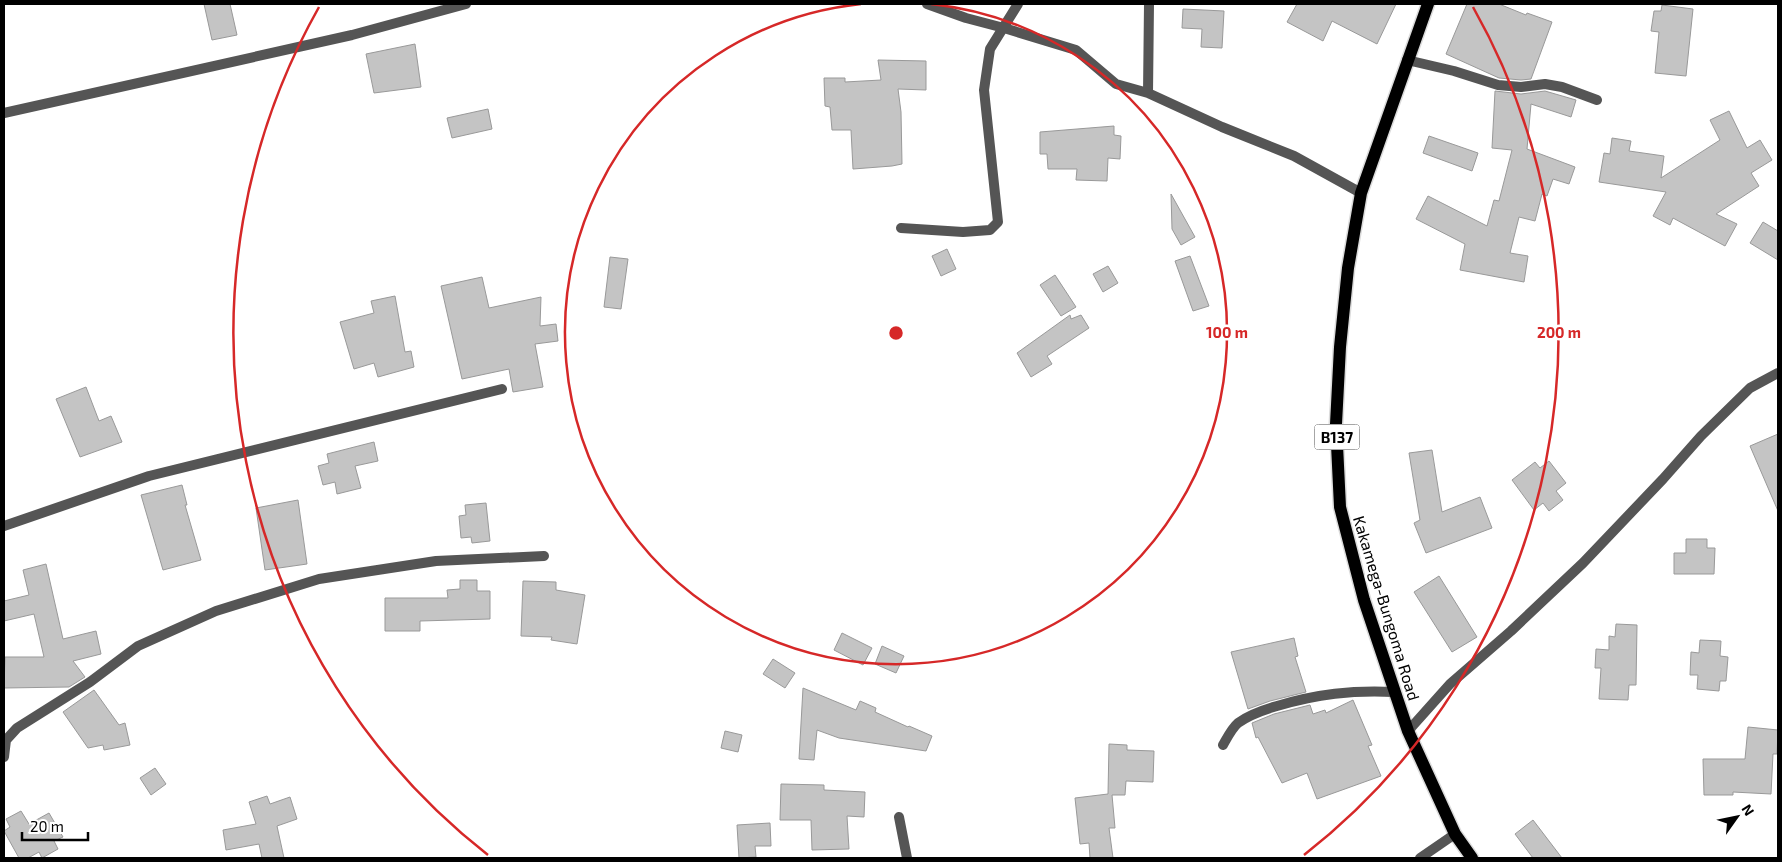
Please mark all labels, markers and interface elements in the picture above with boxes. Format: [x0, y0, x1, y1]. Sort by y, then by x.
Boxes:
text: 100 m [1206, 323, 1248, 341]
text: 200 m [1537, 323, 1581, 341]
centre of rings [887, 324, 905, 342]
road number: B137 [1314, 424, 1360, 450]
street label: Kakamega-Bungoma Road [1350, 513, 1424, 703]
north arrow [1712, 792, 1762, 842]
text: N [1738, 801, 1758, 819]
scale bar [22, 810, 89, 842]
text: 20 m [30, 817, 64, 835]

